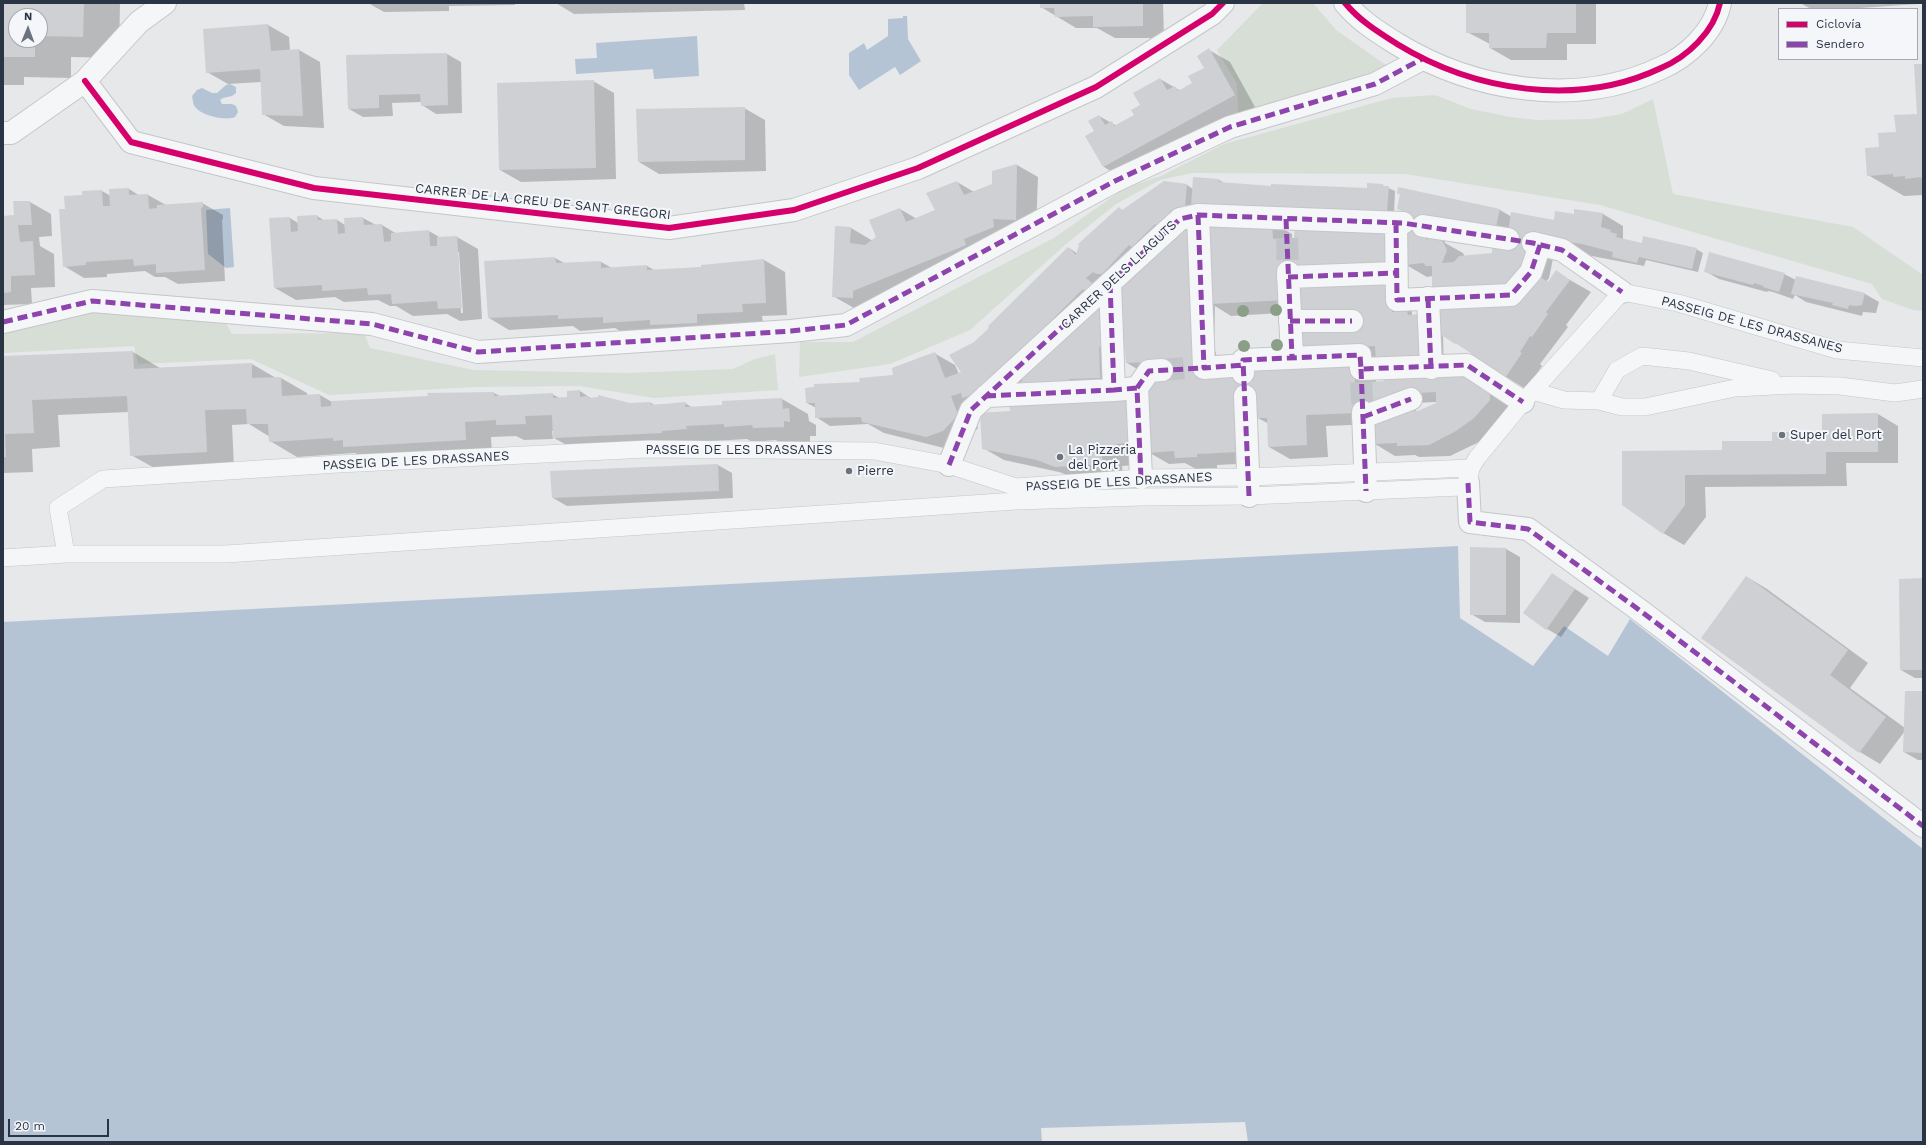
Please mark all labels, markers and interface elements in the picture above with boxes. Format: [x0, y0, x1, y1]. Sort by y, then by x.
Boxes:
north arrow [8, 8, 48, 48]
legend [1778, 8, 1918, 60]
text: N [24, 10, 32, 23]
text: Ciclovía [1816, 17, 1861, 31]
text: Sendero [1816, 37, 1864, 51]
street label: CARRER DE LA CREU DE SANT GREGORI [414, 181, 672, 223]
street label: CARRER DELS LLAGUTS [1058, 217, 1180, 333]
street label: PASSEIG DE LES DRASSANES [1660, 293, 1844, 357]
place label: Super del Port [1790, 427, 1882, 443]
marker: Super del Port [1777, 430, 1787, 440]
street label: PASSEIG DE LES DRASSANES [645, 442, 833, 458]
place label: La Pizzeria del Port [1068, 442, 1136, 473]
street label: PASSEIG DE LES DRASSANES [322, 448, 510, 474]
marker: La Pizzeria del Port [1055, 452, 1065, 462]
place label: Pierre [857, 463, 894, 479]
marker: Pierre [844, 466, 854, 476]
street label: PASSEIG DE LES DRASSANES [1025, 469, 1213, 495]
scale bar [10, 1111, 111, 1137]
text: 20 m [15, 1119, 45, 1133]

